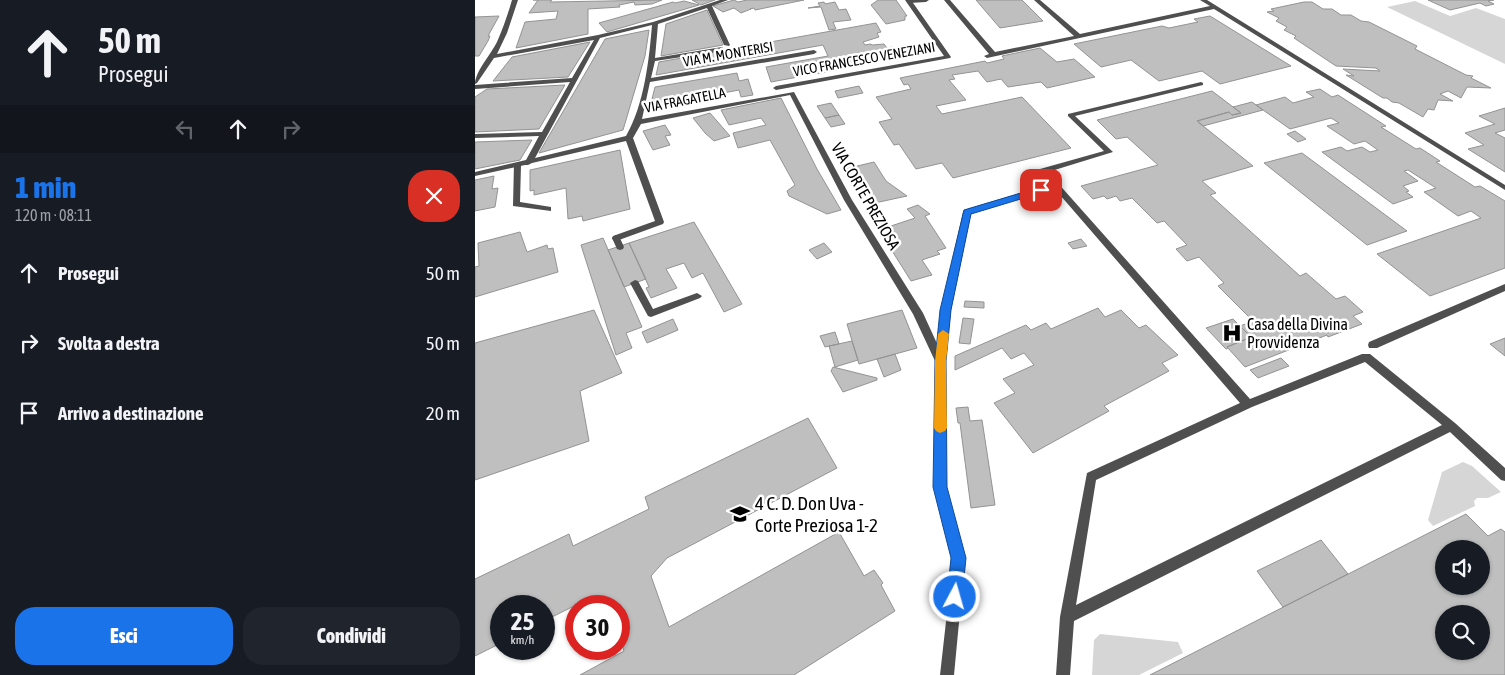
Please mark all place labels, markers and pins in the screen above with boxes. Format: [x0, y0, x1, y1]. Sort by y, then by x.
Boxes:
pin [1020, 169, 1062, 211]
place label: Casa della Divina Provvidenza [1247, 315, 1348, 351]
hospital icon: Casa della Divina Provvidenza [1221, 322, 1243, 344]
place label: 4 C. D. Don Uva - Corte Preziosa 1-2 [755, 492, 878, 536]
school or university icon: 4 C. D. Don Uva - Corte Preziosa 1-2 [729, 503, 751, 525]

